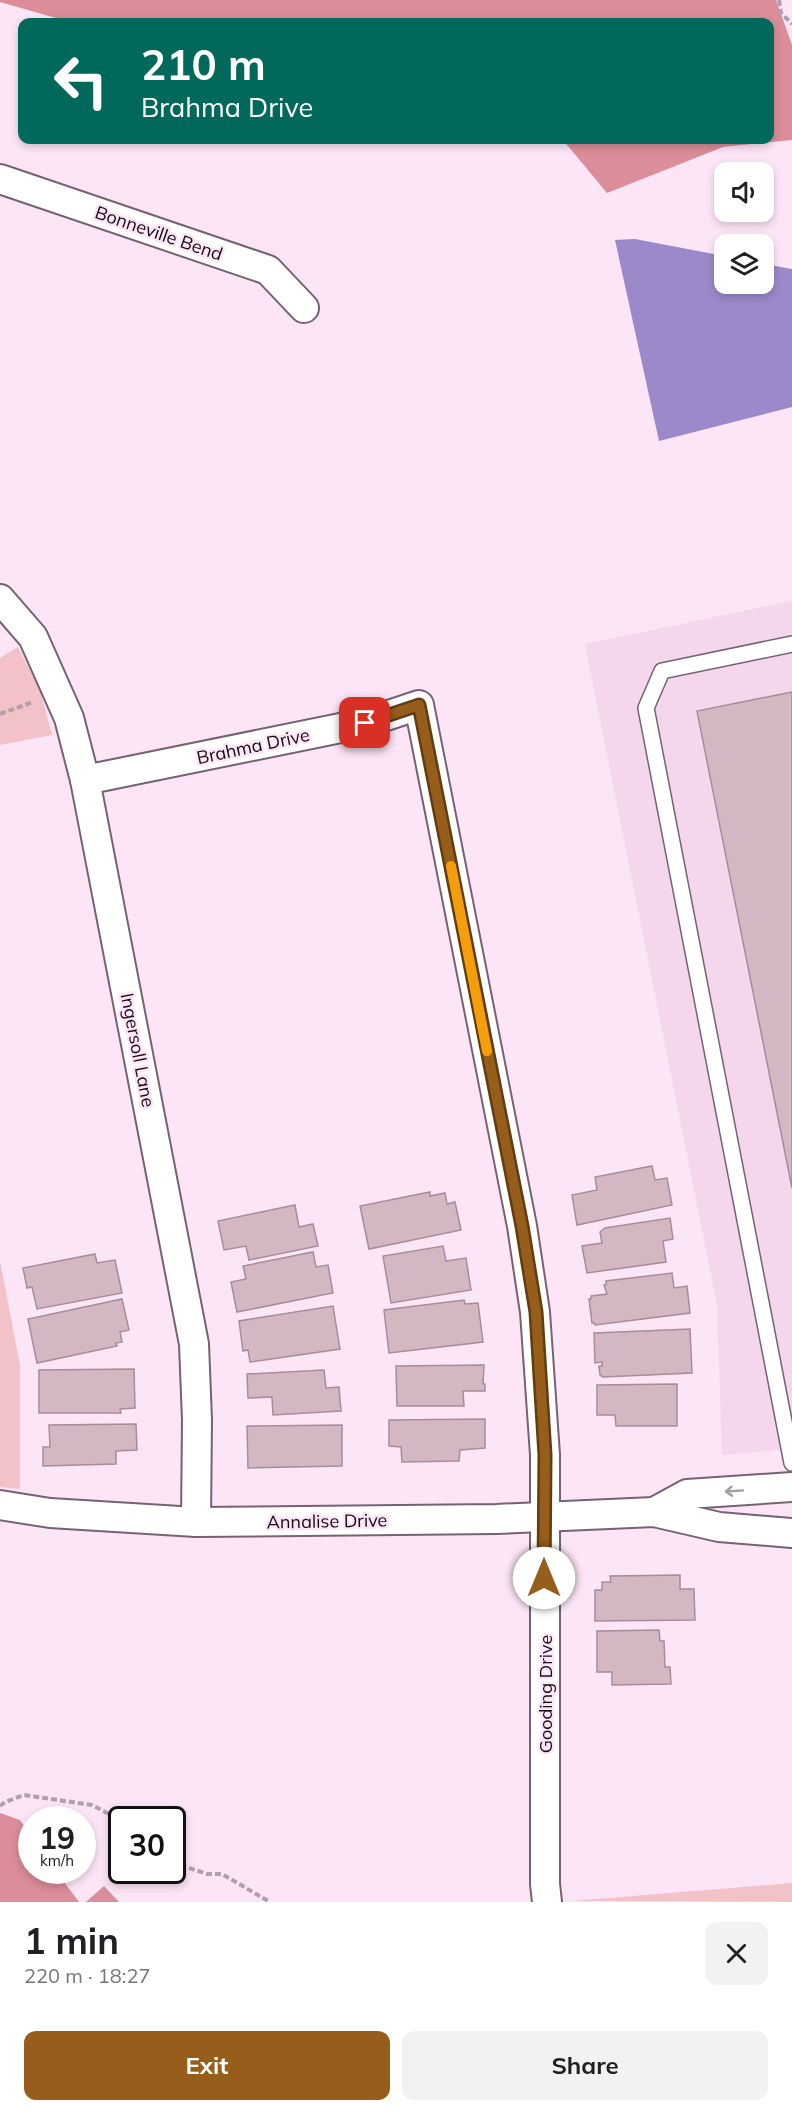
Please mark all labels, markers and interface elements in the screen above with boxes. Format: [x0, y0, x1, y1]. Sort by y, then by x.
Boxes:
text: 210 m [141, 38, 266, 91]
icon: left [42, 42, 120, 120]
text: Brahma Drive [141, 90, 313, 124]
map controls [714, 162, 774, 294]
button: sound [714, 162, 774, 222]
street label: Bonneville Bend [92, 200, 226, 266]
button: layers [714, 234, 774, 294]
pin [339, 697, 390, 748]
icon: arrive [348, 706, 381, 739]
street label: Brahma Drive [194, 723, 312, 769]
street label: Ingersoll Lane [116, 991, 160, 1109]
one-way arrow [724, 1486, 744, 1497]
street label: Annalise Drive [267, 1508, 387, 1534]
position arrow [512, 1546, 576, 1610]
street label: Gooding Drive [534, 1635, 557, 1753]
speed limit sign: 30 [108, 1806, 186, 1884]
text: 19 [39, 1819, 75, 1857]
text: km/h [40, 1851, 74, 1870]
text: 1 min [24, 1918, 119, 1963]
button: close [705, 1922, 768, 1985]
text: 220 m · 18:27 [24, 1963, 150, 1988]
button: Exit [24, 2031, 390, 2100]
button: Share [402, 2031, 768, 2100]

